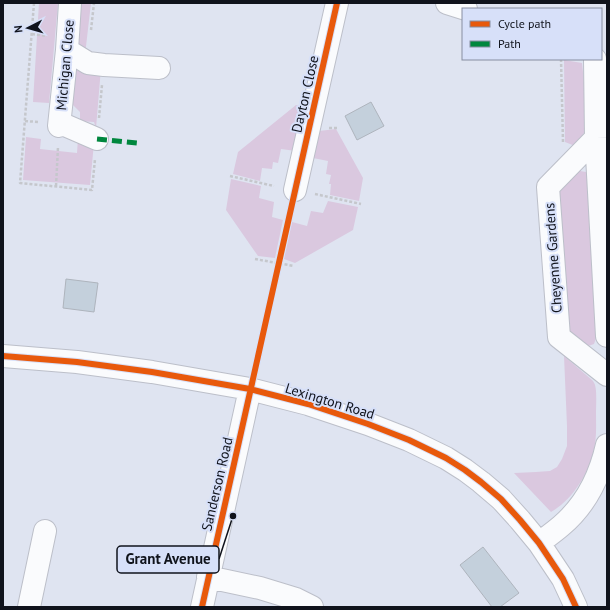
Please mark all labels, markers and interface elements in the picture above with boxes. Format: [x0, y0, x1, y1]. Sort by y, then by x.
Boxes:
north arrow [8, 8, 48, 48]
legend [462, 8, 602, 60]
text: Cycle path [498, 16, 551, 31]
street label: Michigan Close [52, 19, 78, 111]
text: N [11, 25, 25, 33]
text: Path [498, 36, 521, 51]
street label: Dayton Close [287, 54, 323, 134]
street label: Cheyenne Gardens [540, 202, 566, 314]
street label: Lexington Road [283, 379, 377, 423]
street label: Sanderson Road [197, 435, 237, 533]
callout: Grant Avenue [117, 546, 219, 573]
text: Grant Avenue [125, 549, 211, 568]

